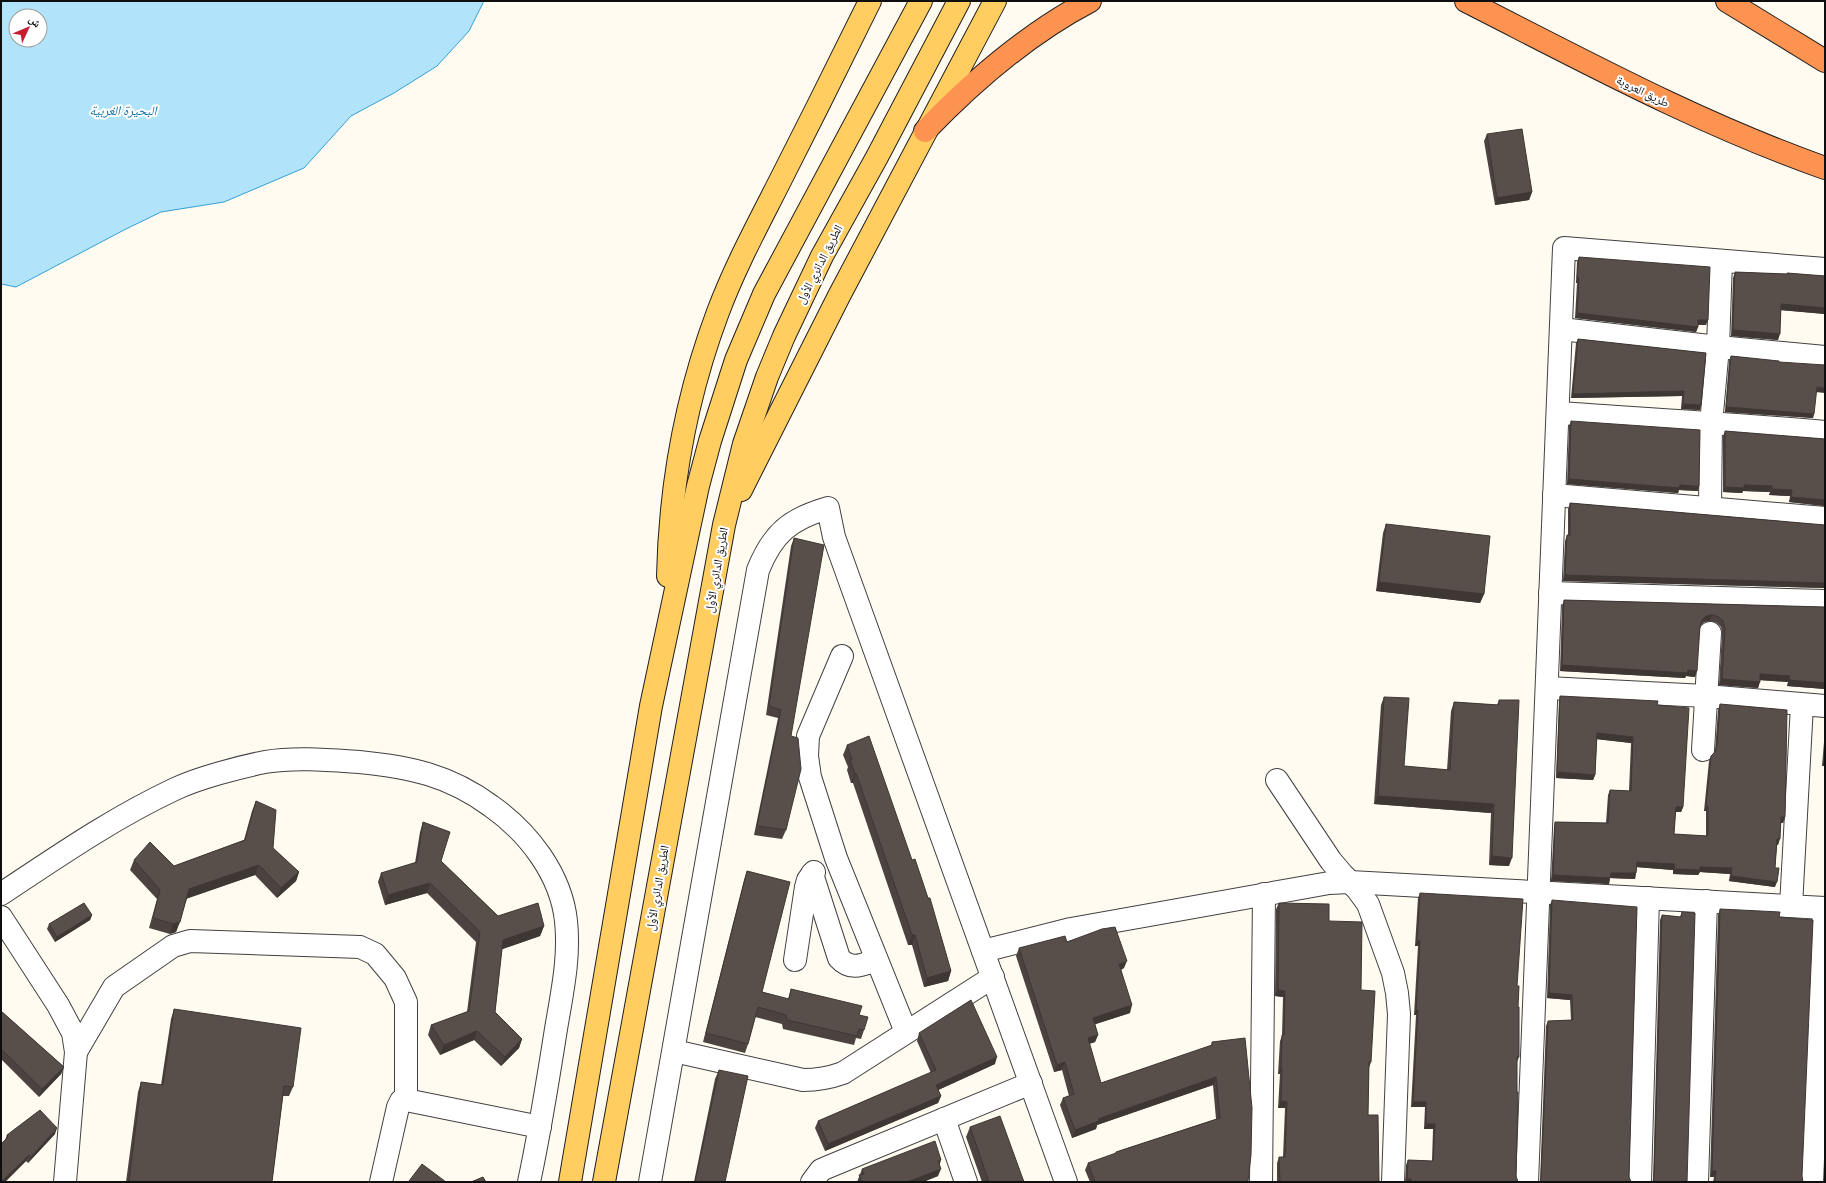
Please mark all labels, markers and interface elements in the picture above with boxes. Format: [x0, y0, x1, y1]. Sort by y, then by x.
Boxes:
north arrow [8, 8, 48, 48]
text: ش [25, 12, 45, 31]
street label: طريق العروبة [1614, 72, 1672, 111]
water label: البحيرة الغربية [89, 102, 158, 119]
street label: الطريق الدائري الأول [793, 222, 848, 307]
street label: الطريق الدائري الأول [701, 526, 734, 614]
street label: الطريق الدائري الأول [642, 844, 675, 932]

